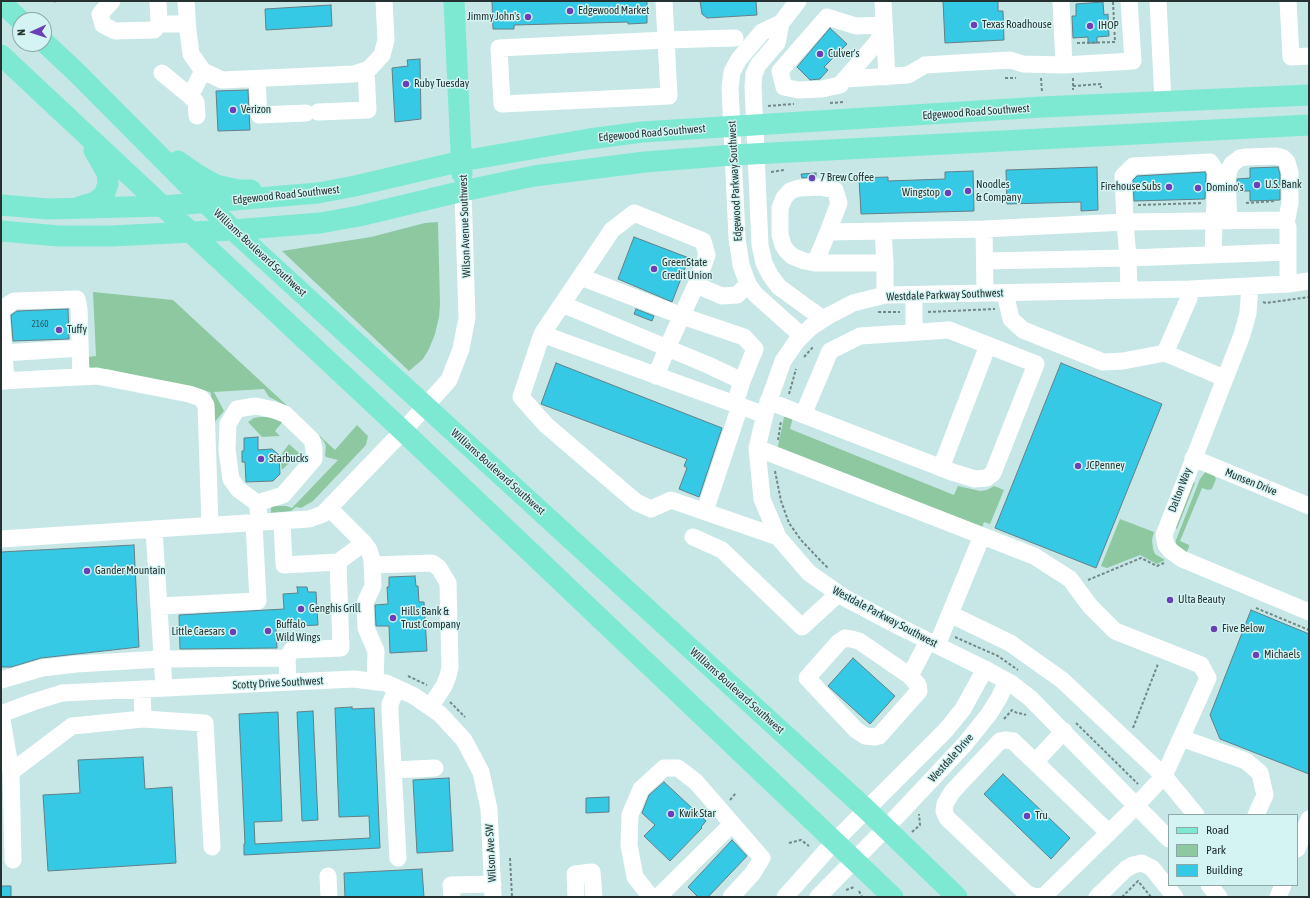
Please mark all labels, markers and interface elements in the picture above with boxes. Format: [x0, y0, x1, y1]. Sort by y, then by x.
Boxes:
place label: Edgewood Market [578, 4, 649, 18]
marker: Edgewood Market [565, 6, 575, 16]
place label: Jimmy John's [467, 10, 520, 24]
north arrow [12, 12, 52, 52]
marker: Jimmy John's [523, 12, 533, 22]
place label: Texas Roadhouse [982, 18, 1052, 32]
place label: IHOP [1098, 19, 1119, 33]
marker: Texas Roadhouse [969, 20, 979, 30]
marker: IHOP [1085, 21, 1095, 31]
text: N [15, 29, 27, 36]
place label: Culver's [828, 47, 859, 61]
marker: Culver's [815, 49, 825, 59]
place label: Ruby Tuesday [414, 77, 469, 91]
marker: Ruby Tuesday [401, 79, 411, 89]
street label: Edgewood Road Southwest [922, 102, 1030, 122]
place label: Verizon [241, 103, 271, 117]
marker: Verizon [228, 105, 238, 115]
street label: Edgewood Parkway Southwest [725, 120, 745, 242]
street label: Edgewood Road Southwest [598, 122, 706, 144]
place label: 7 Brew Coffee [820, 171, 874, 185]
marker: 7 Brew Coffee [807, 173, 817, 183]
street label: Wilson Avenue Southwest [457, 174, 473, 278]
place label: Noodles & Company [976, 178, 1021, 204]
place label: U.S. Bank [1265, 178, 1302, 192]
place label: Firehouse Subs [1101, 180, 1161, 194]
marker: U.S. Bank [1252, 180, 1262, 190]
place label: Domino's [1206, 181, 1244, 195]
marker: Firehouse Subs [1164, 182, 1174, 192]
street label: Edgewood Road Southwest [232, 183, 340, 207]
marker: Domino's [1193, 183, 1203, 193]
place label: Wingstop [902, 186, 940, 200]
marker: Noodles & Company [963, 186, 973, 196]
marker: Wingstop [943, 188, 953, 198]
street label: Williams Boulevard Southwest [211, 206, 309, 300]
place label: GreenState Credit Union [662, 256, 712, 282]
marker: GreenState Credit Union [649, 264, 659, 274]
street label: Westdale Parkway Southwest [886, 286, 1004, 304]
house number: 2160 [32, 319, 48, 329]
place label: Tuffy [67, 323, 87, 337]
marker: Tuffy [54, 325, 64, 335]
street label: Williams Boulevard Southwest [448, 426, 548, 518]
place label: Starbucks [269, 452, 308, 466]
marker: Starbucks [256, 454, 266, 464]
place label: JCPenney [1086, 459, 1125, 473]
marker: JCPenney [1073, 461, 1083, 471]
street label: Dalton Way [1165, 466, 1195, 514]
street label: Munsen Drive [1223, 466, 1279, 498]
place label: Gander Mountain [95, 564, 166, 578]
marker: Gander Mountain [82, 566, 92, 576]
street label: Westdale Parkway Southwest [830, 584, 940, 650]
place label: Ulta Beauty [1178, 593, 1226, 607]
marker: Ulta Beauty [1165, 595, 1175, 605]
place label: Genghis Grill [309, 602, 361, 616]
marker: Genghis Grill [296, 604, 306, 614]
place label: Hills Bank & Trust Company [401, 605, 461, 631]
marker: Hills Bank & Trust Company [388, 613, 398, 623]
place label: Buffalo Wild Wings [276, 618, 320, 644]
place label: Five Below [1222, 622, 1265, 636]
marker: Five Below [1209, 624, 1219, 634]
place label: Little Caesars [171, 625, 225, 639]
marker: Buffalo Wild Wings [263, 626, 273, 636]
marker: Little Caesars [228, 627, 238, 637]
street label: Williams Boulevard Southwest [687, 645, 787, 737]
place label: Michaels [1264, 648, 1300, 662]
marker: Michaels [1251, 650, 1261, 660]
street label: Scotty Drive Southwest [232, 674, 324, 692]
street label: Westdale Drive [926, 731, 976, 785]
place label: Kwik Star [679, 807, 716, 821]
marker: Kwik Star [666, 809, 676, 819]
place label: Tru [1035, 809, 1048, 823]
marker: Tru [1022, 811, 1032, 821]
legend [1168, 814, 1298, 886]
text: Road [1206, 823, 1229, 837]
street label: Wilson Ave SW [483, 824, 499, 882]
text: Park [1206, 843, 1226, 857]
text: Building [1206, 863, 1243, 877]

